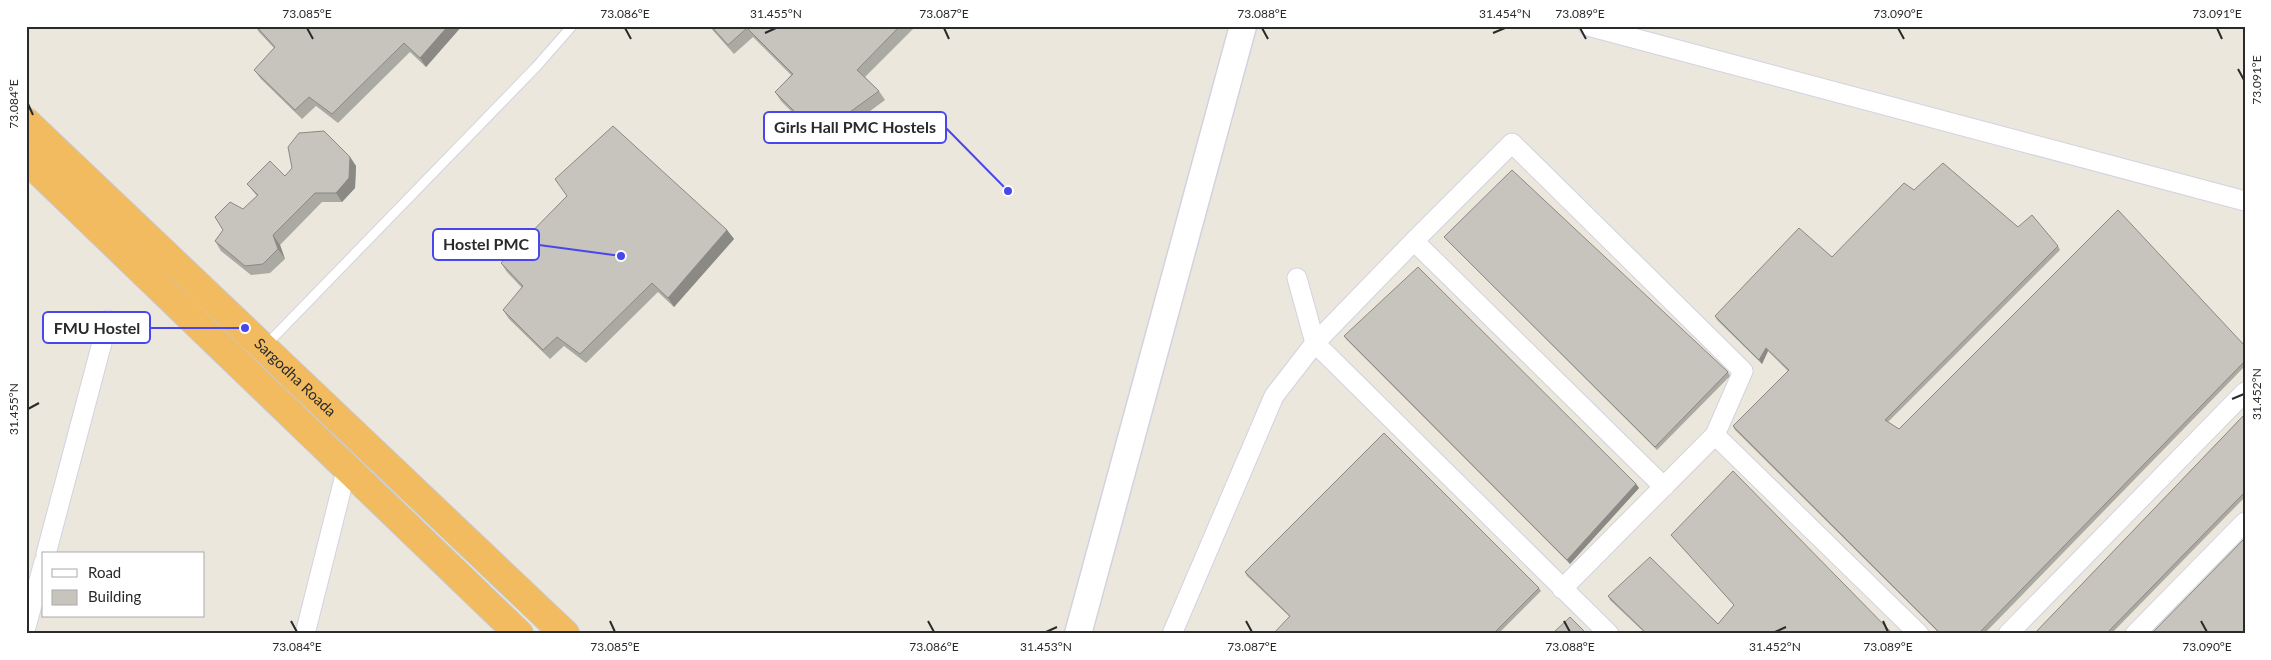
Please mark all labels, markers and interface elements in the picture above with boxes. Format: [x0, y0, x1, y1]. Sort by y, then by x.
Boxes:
text: 73.085°E [282, 6, 332, 21]
text: 73.086°E [600, 6, 650, 21]
text: 31.455°N [750, 6, 802, 21]
text: 73.087°E [919, 6, 969, 21]
text: 73.088°E [1237, 6, 1287, 21]
text: 31.454°N [1479, 6, 1531, 21]
text: 73.089°E [1555, 6, 1605, 21]
text: 73.090°E [1873, 6, 1923, 21]
text: 73.091°E [2192, 6, 2242, 21]
text: 73.091°E [2249, 55, 2264, 105]
text: 73.084°E [6, 79, 21, 129]
callout: Girls Hall PMC Hostels [764, 112, 946, 143]
text: Girls Hall PMC Hostels [774, 117, 936, 136]
callout: Hostel PMC [433, 229, 539, 260]
text: Hostel PMC [443, 234, 530, 253]
callout: FMU Hostel [43, 312, 150, 343]
text: FMU Hostel [54, 318, 140, 337]
street label: Sargodha Roada [251, 334, 340, 420]
text: 31.452°N [2249, 368, 2264, 420]
text: 31.455°N [6, 383, 21, 435]
legend [42, 552, 205, 618]
text: Road [88, 563, 121, 581]
text: Building [88, 587, 141, 605]
text: 73.084°E [272, 639, 322, 654]
text: 73.085°E [590, 639, 640, 654]
text: 73.086°E [909, 639, 959, 654]
text: 31.453°N [1020, 639, 1072, 654]
text: 73.087°E [1227, 639, 1277, 654]
text: 73.088°E [1545, 639, 1595, 654]
text: 31.452°N [1749, 639, 1801, 654]
text: 73.089°E [1863, 639, 1913, 654]
text: 73.090°E [2182, 639, 2232, 654]

